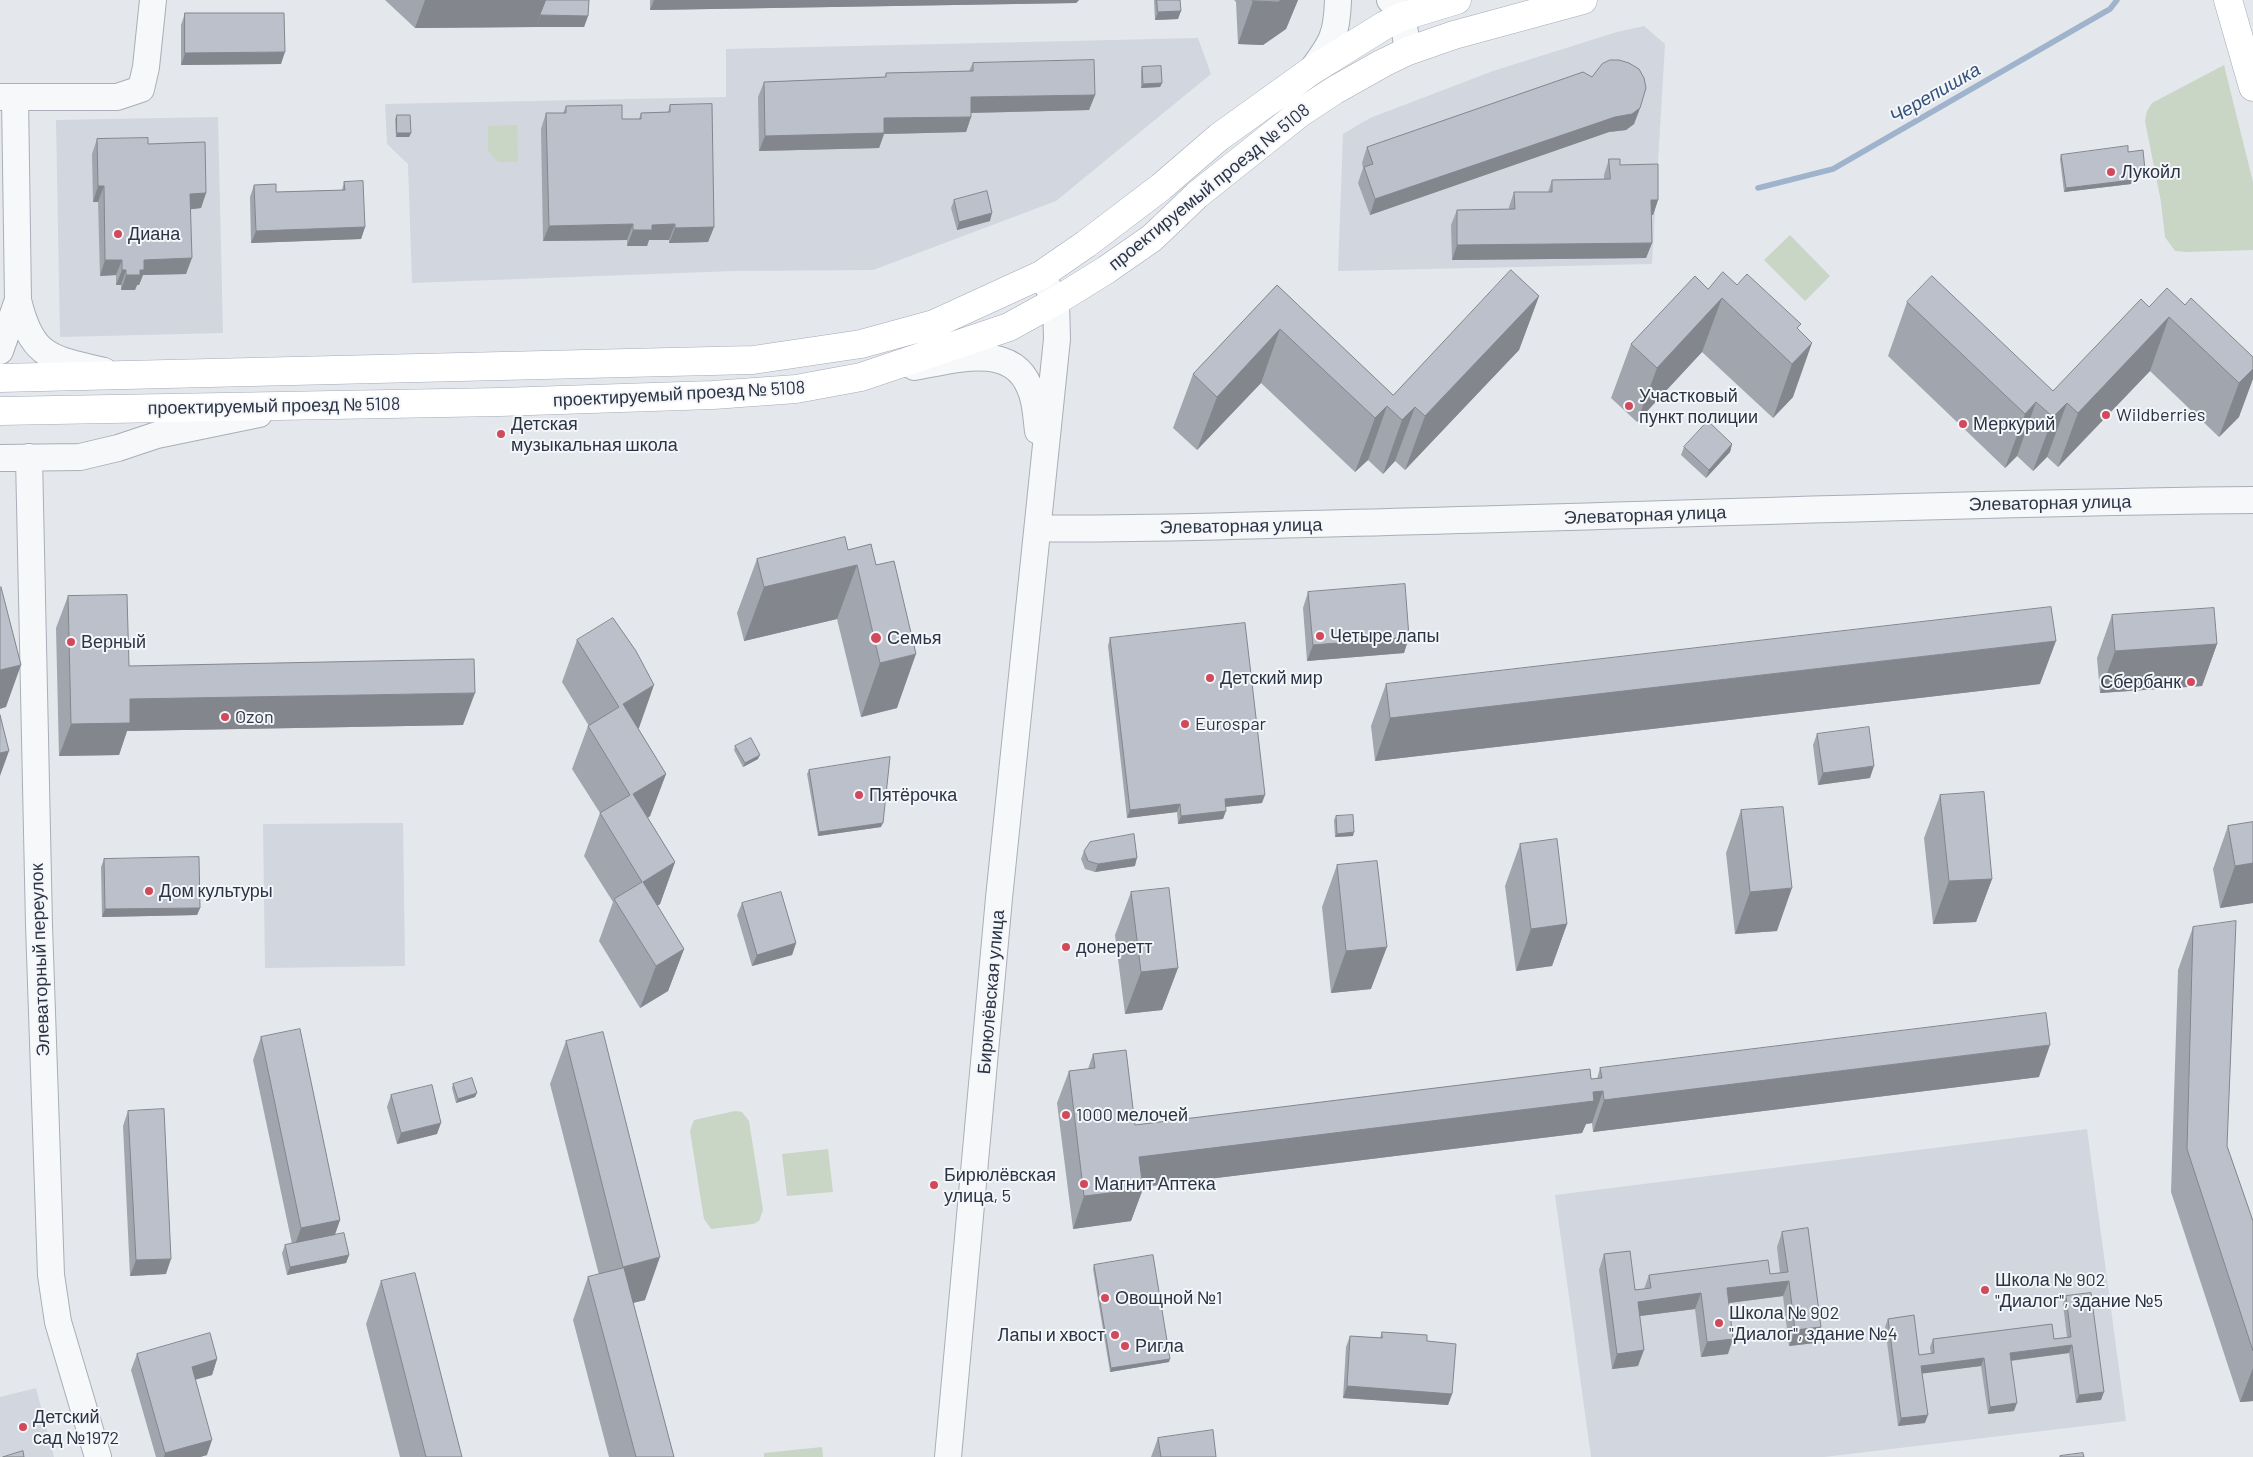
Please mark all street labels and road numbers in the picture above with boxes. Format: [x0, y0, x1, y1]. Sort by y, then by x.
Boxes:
street label: проектируемый проезд № 5108 [1104, 99, 1314, 275]
street label: проектируемый проезд № 5108 [552, 377, 806, 411]
street label: проектируемый проезд № 5108 [148, 393, 400, 419]
street label: Элеваторная улица [1968, 491, 2132, 515]
street label: Элеваторная улица [1563, 501, 1727, 529]
street label: Элеваторная улица [1159, 514, 1323, 538]
street label: Элеваторный переулок [26, 863, 54, 1057]
street label: Бирюлёвская улица [973, 909, 1009, 1075]

